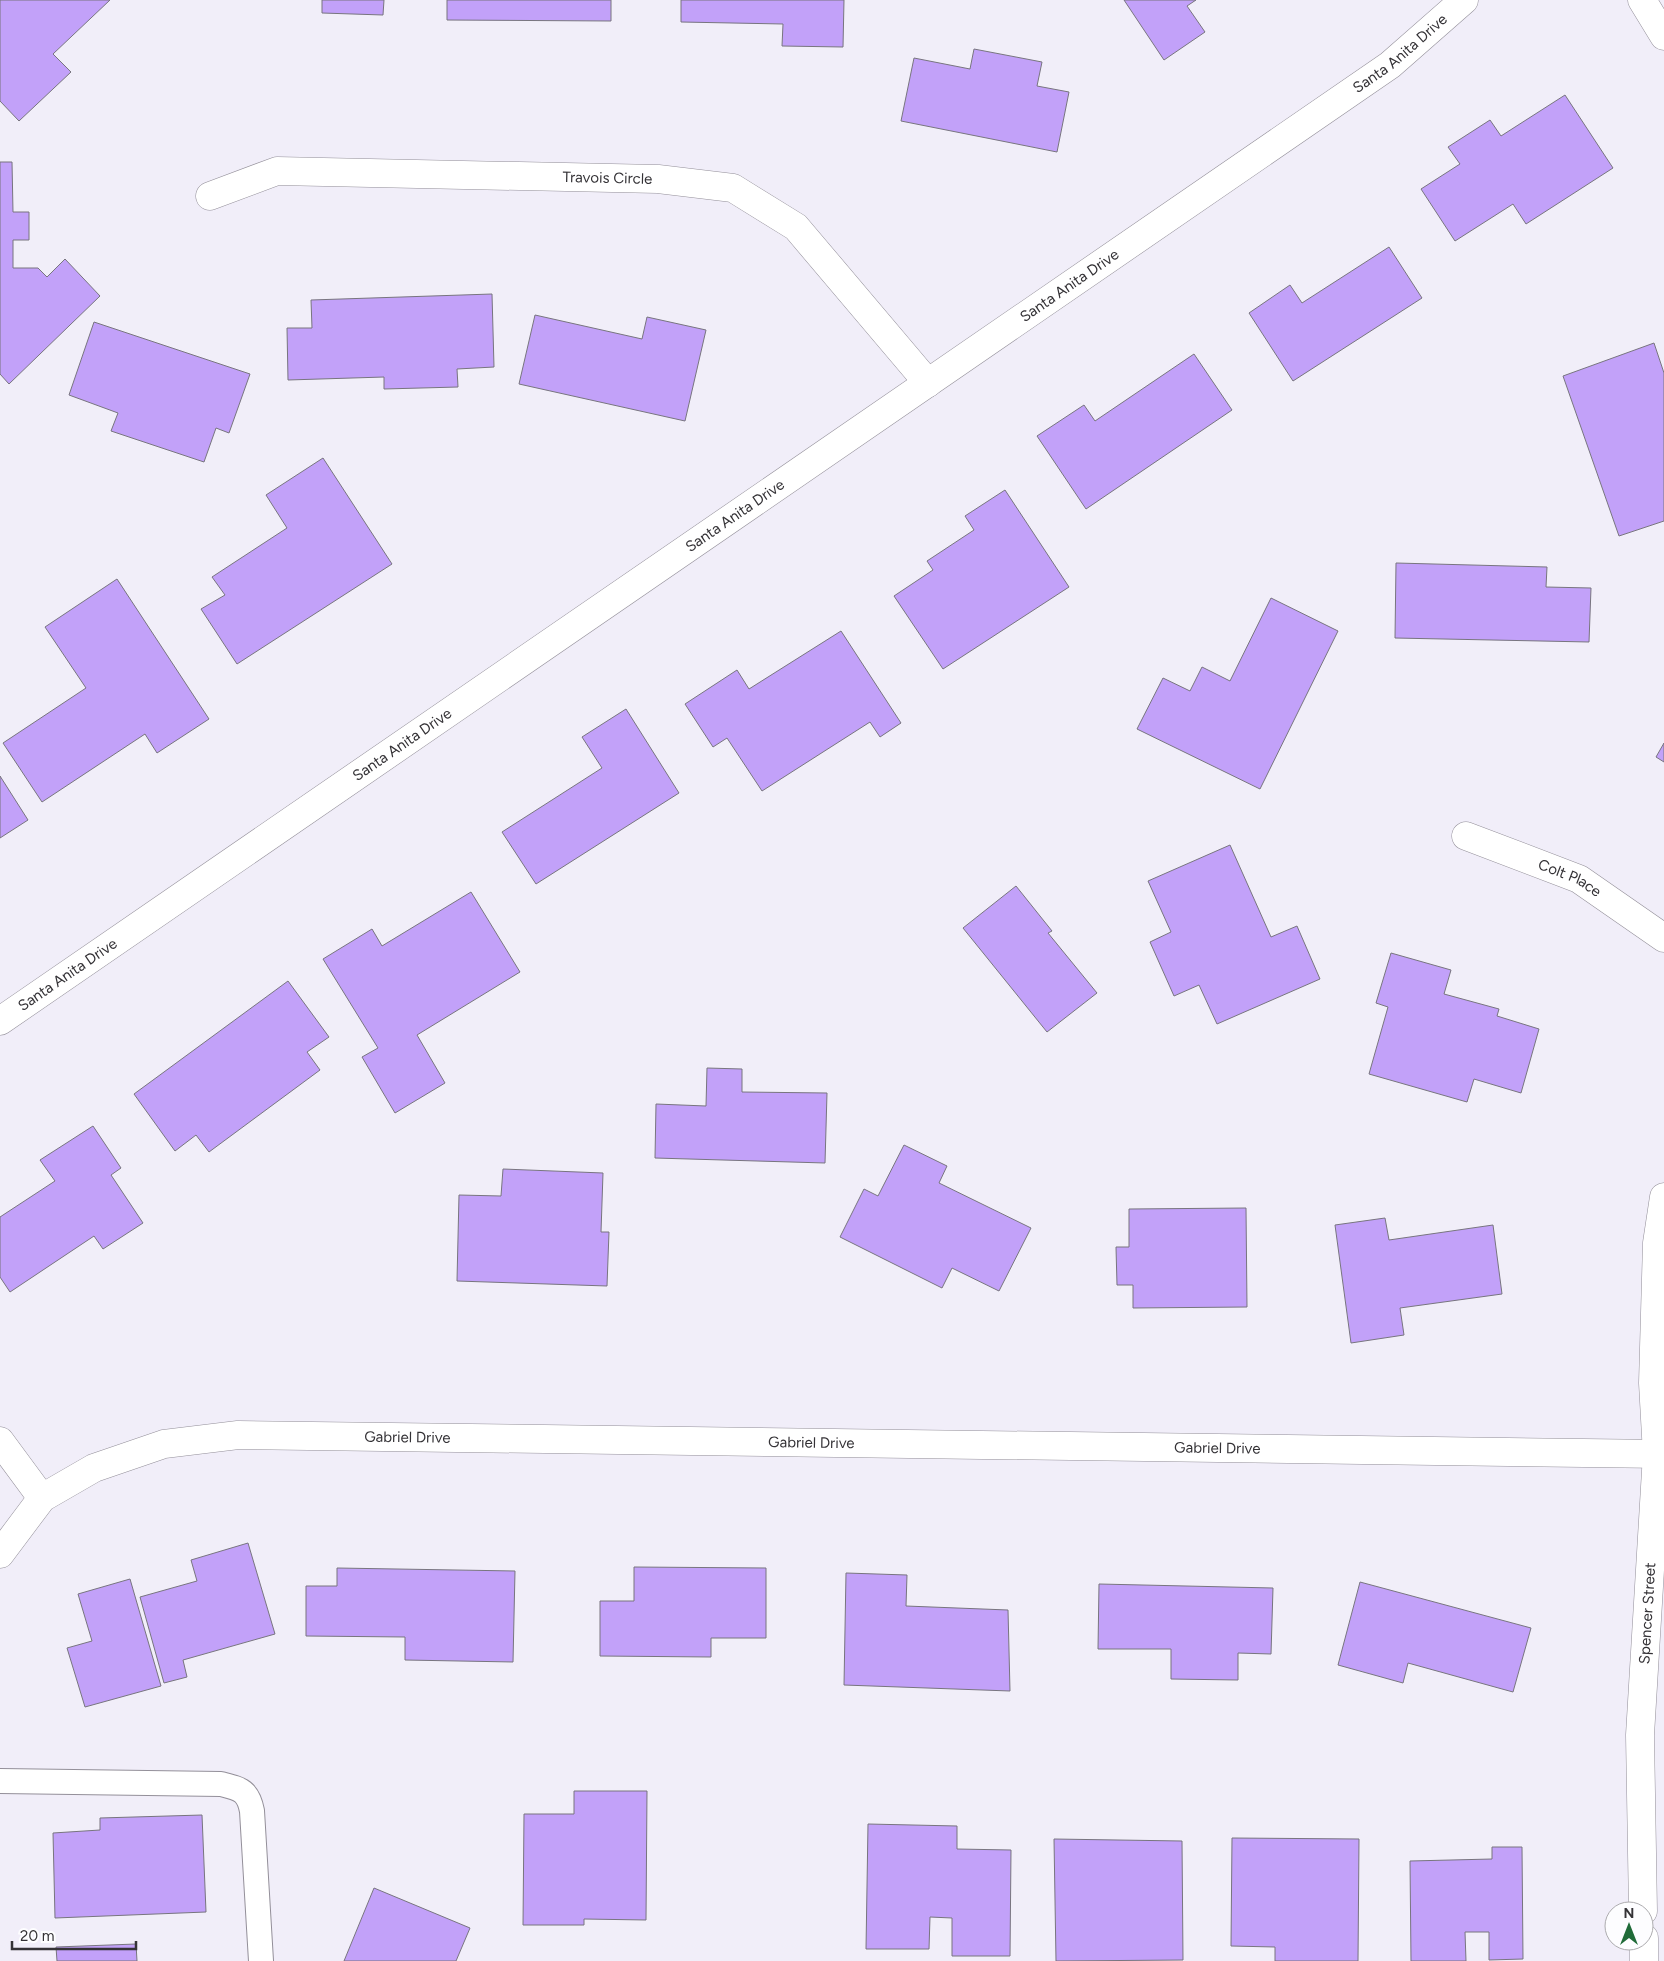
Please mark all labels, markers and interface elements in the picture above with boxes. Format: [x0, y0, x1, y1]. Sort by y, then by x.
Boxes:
street label: Santa Anita Drive [1349, 10, 1451, 97]
street label: Travois Circle [562, 168, 652, 188]
street label: Santa Anita Drive [1017, 245, 1122, 326]
street label: Santa Anita Drive [682, 475, 788, 556]
street label: Santa Anita Drive [349, 704, 455, 785]
street label: Colt Place [1536, 855, 1605, 901]
street label: Santa Anita Drive [15, 934, 120, 1015]
street label: Gabriel Drive [364, 1428, 451, 1447]
street label: Gabriel Drive [768, 1433, 855, 1452]
street label: Gabriel Drive [1174, 1438, 1261, 1458]
street label: Spencer Street [1635, 1562, 1659, 1665]
north arrow [1604, 1901, 1654, 1951]
text: N [1624, 1905, 1634, 1922]
scale bar [12, 1918, 136, 1950]
text: 20 m [20, 1927, 54, 1945]

